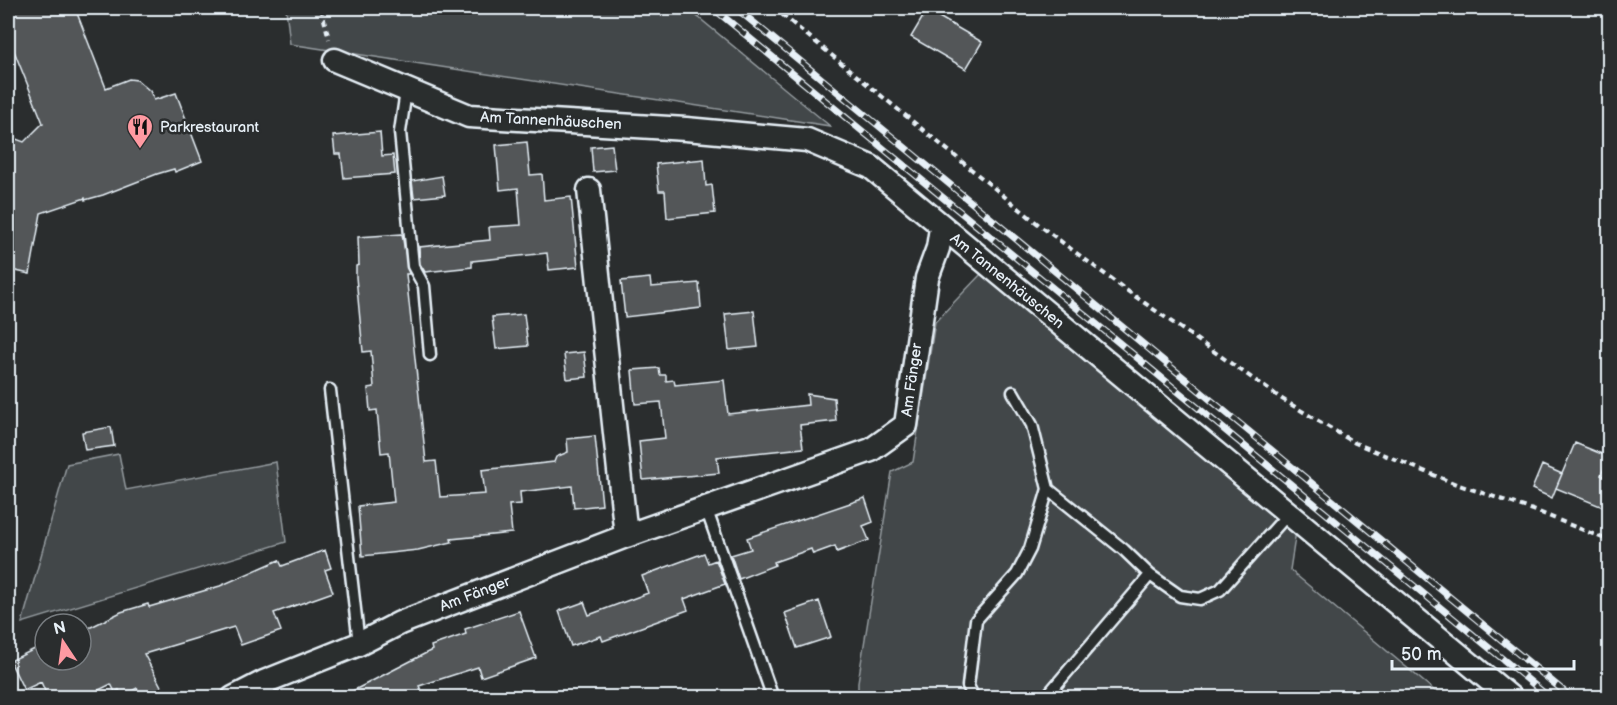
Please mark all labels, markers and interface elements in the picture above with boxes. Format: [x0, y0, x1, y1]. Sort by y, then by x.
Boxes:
street label: Am Tannenhäuschen [480, 108, 622, 134]
restaurant icon: Parkrestaurant [125, 112, 155, 150]
place label: Parkrestaurant [160, 118, 260, 137]
street label: Am Tannenhäuschen [946, 229, 1068, 333]
street label: Am Fänger [897, 341, 927, 418]
street label: Am Fänger [437, 572, 514, 616]
north arrow [33, 612, 93, 672]
text: N [52, 618, 68, 639]
scale bar [1392, 633, 1574, 671]
text: 50 m [1401, 644, 1442, 665]

